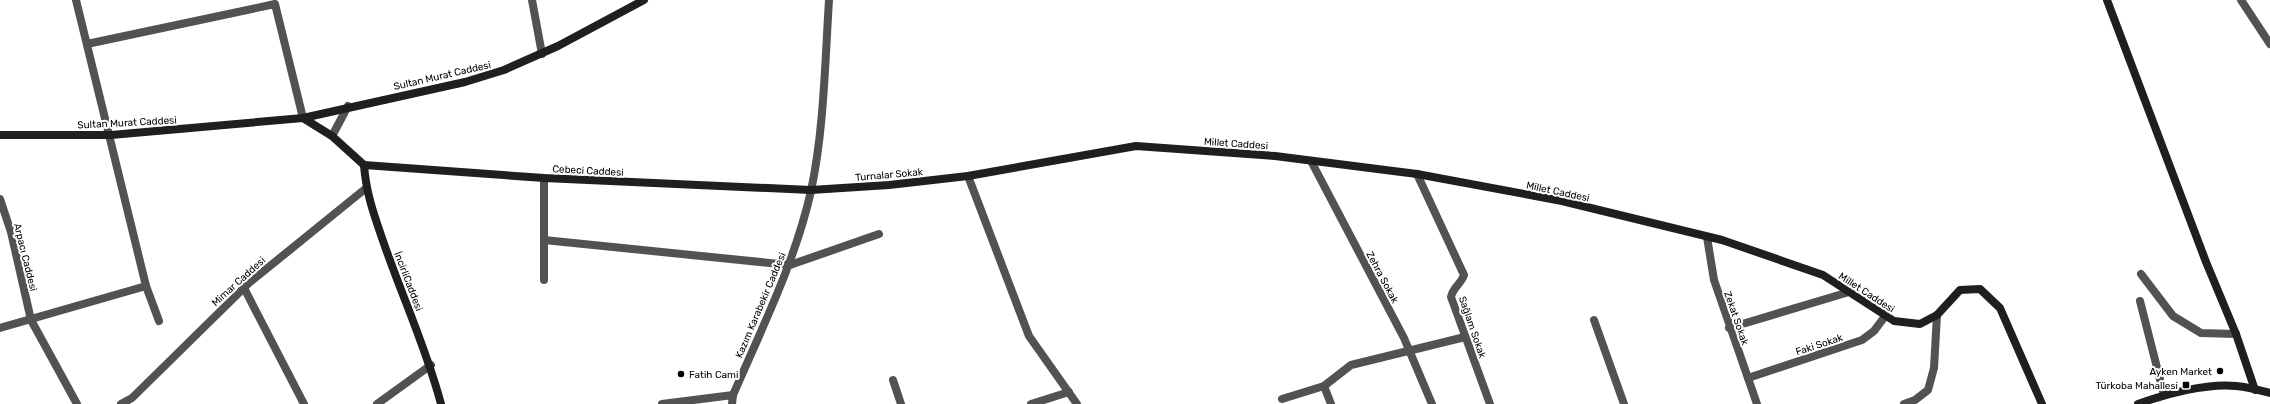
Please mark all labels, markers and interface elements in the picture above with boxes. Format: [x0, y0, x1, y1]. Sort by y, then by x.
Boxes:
street label: Sultan Murat Caddesi [392, 59, 492, 93]
street label: Sultan Murat Caddesi [77, 114, 177, 132]
street label: Millet Caddesi [1203, 136, 1268, 152]
street label: Cebeci Caddesi [552, 163, 624, 179]
street label: Turnalar Sokak [855, 166, 924, 184]
street label: Millet Caddesi [1525, 179, 1591, 205]
street label: Arpacı Caddesi [11, 222, 39, 292]
street label: İncirliCaddesi [391, 250, 425, 313]
street label: Zehra Sokak [1363, 250, 1401, 306]
street label: Kazım Karabekir Caddesi [733, 251, 789, 360]
street label: Mimar Caddesi [209, 255, 268, 309]
street label: Millet Caddesi [1836, 270, 1897, 315]
street label: Zekat Sokak [1721, 290, 1751, 348]
street label: Sağlam Sokak [1456, 295, 1489, 361]
street label: Faki Sokak [1794, 331, 1845, 358]
place label: Ayken Market [2149, 366, 2212, 378]
marker: Ayken Market [2215, 366, 2225, 376]
marker: Fatih Cami [676, 369, 686, 379]
place label: Fatih Cami [689, 369, 738, 381]
place label: Türkoba Mahallesi [2096, 380, 2178, 392]
marker: Türkoba Mahallesi [2181, 380, 2191, 390]

